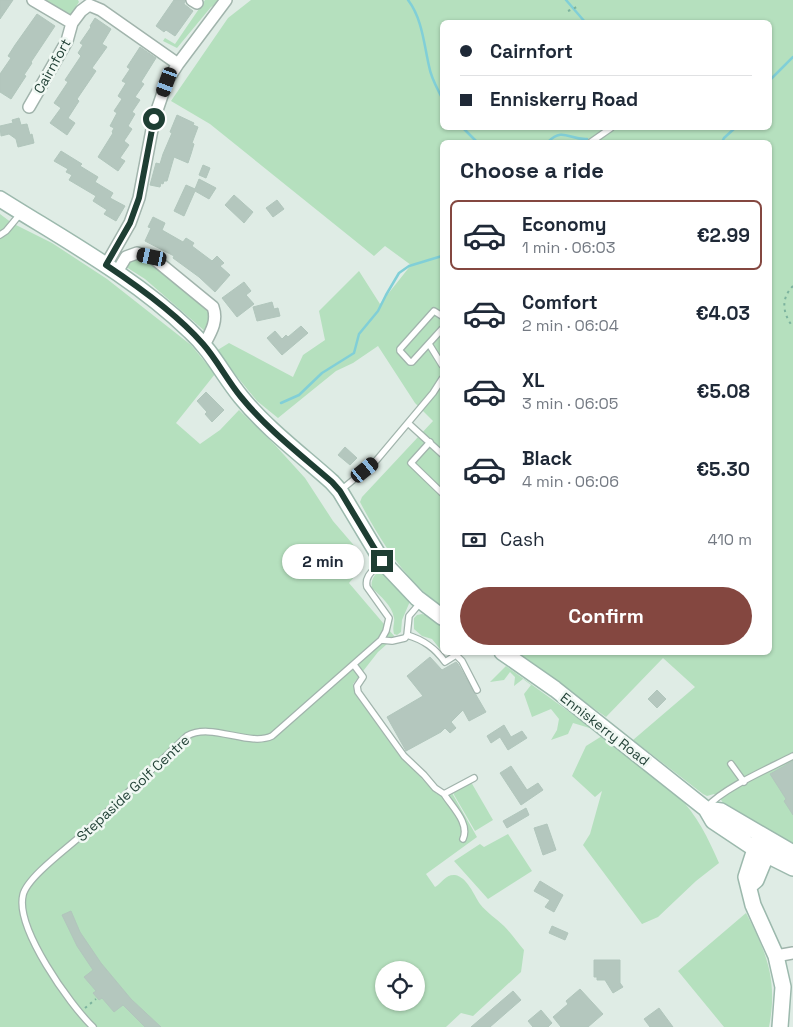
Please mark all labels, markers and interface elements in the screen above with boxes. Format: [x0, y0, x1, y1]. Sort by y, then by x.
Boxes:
street label: Cairnfort [29, 35, 75, 97]
text: Cairnfort [490, 39, 573, 64]
car [154, 65, 179, 99]
text: Enniskerry Road [490, 87, 638, 112]
route start [143, 108, 165, 130]
text: Choose a ride [460, 156, 604, 184]
text: Economy [522, 212, 606, 237]
icon: car [462, 213, 507, 258]
text: €2.99 [697, 223, 750, 248]
text: 1 min · 06:03 [522, 237, 616, 258]
car [135, 247, 168, 267]
text: Comfort [522, 290, 598, 315]
icon: car [462, 291, 507, 336]
text: €4.03 [696, 301, 750, 326]
text: 2 min · 06:04 [522, 315, 619, 336]
text: XL [522, 368, 545, 393]
icon: car [462, 369, 507, 414]
text: €5.08 [697, 379, 750, 404]
text: 3 min · 06:05 [522, 393, 618, 414]
text: Black [522, 446, 572, 471]
icon: car [462, 447, 507, 492]
car [348, 455, 381, 485]
text: €5.30 [696, 457, 750, 482]
text: 4 min · 06:06 [522, 471, 619, 492]
icon: cash [460, 526, 488, 554]
text: Cash [500, 527, 545, 552]
text: 410 m [708, 529, 752, 550]
callout: 2 min [282, 544, 364, 578]
route end [371, 550, 393, 572]
text: 2 min [302, 551, 344, 572]
button: Confirm [460, 587, 752, 645]
street label: Enniskerry Road [557, 689, 653, 769]
street label: Stepaside Golf Centre [73, 731, 193, 845]
map controls [375, 961, 425, 1011]
button: locate [375, 961, 425, 1011]

